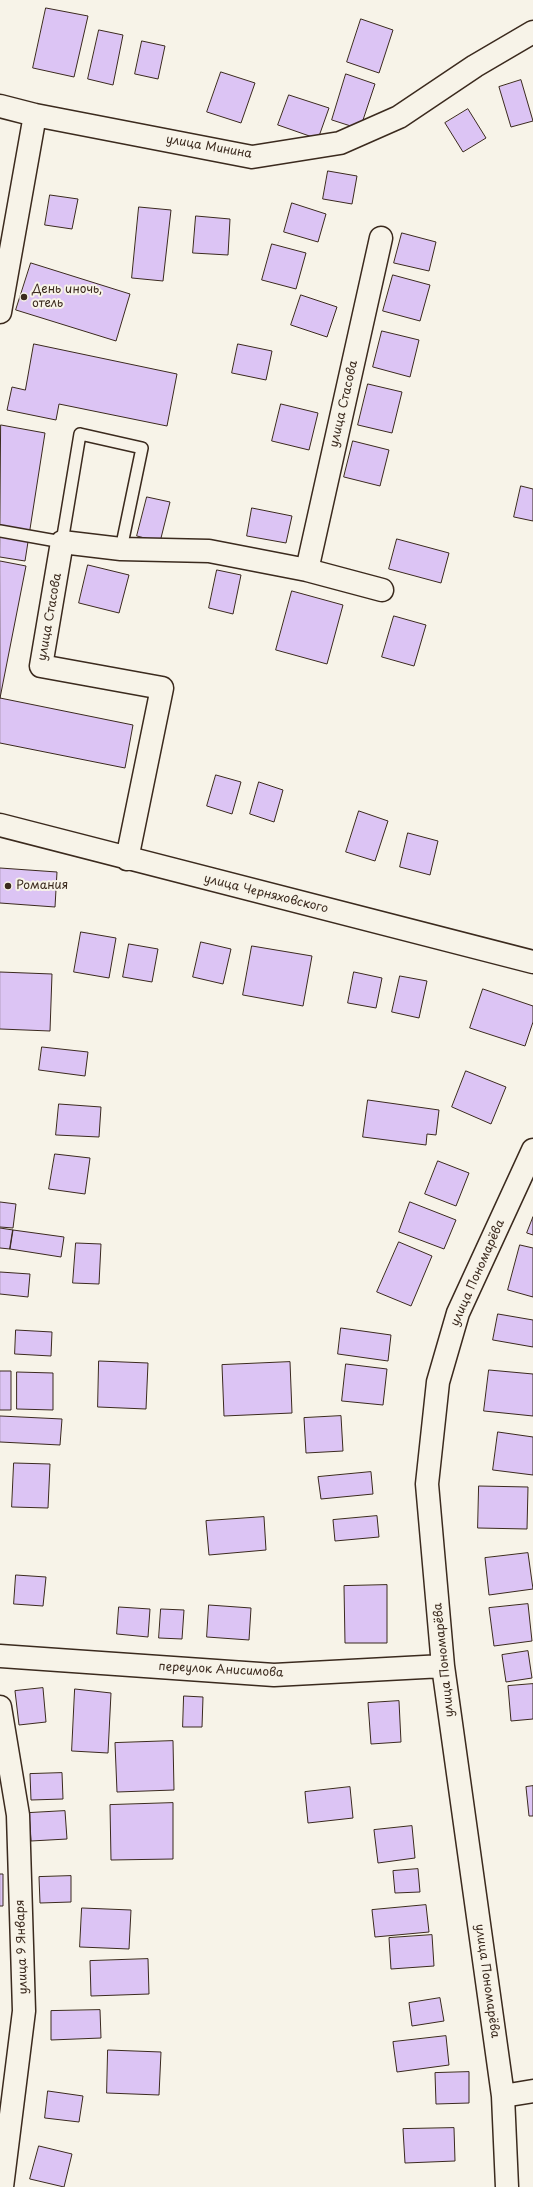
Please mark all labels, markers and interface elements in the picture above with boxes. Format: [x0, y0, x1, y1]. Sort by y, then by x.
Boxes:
street label: улица Минина [165, 132, 253, 162]
place label: День иночь, отель [32, 283, 102, 311]
marker: День иночь, отель [19, 292, 29, 302]
street label: улица Стасова [327, 359, 361, 449]
street label: улица Стасова [35, 572, 65, 662]
street label: улица Черняховского [202, 872, 330, 916]
place label: Романия [16, 879, 68, 893]
marker: Романия [3, 881, 13, 891]
street label: улица Пономарёва [448, 1218, 508, 1328]
street label: улица Пономарёва [431, 1602, 457, 1718]
street label: переулок Анисимова [158, 1660, 284, 1680]
street label: улица 9 Января [13, 1899, 31, 1995]
street label: улица Пономарёва [472, 1923, 502, 2039]

